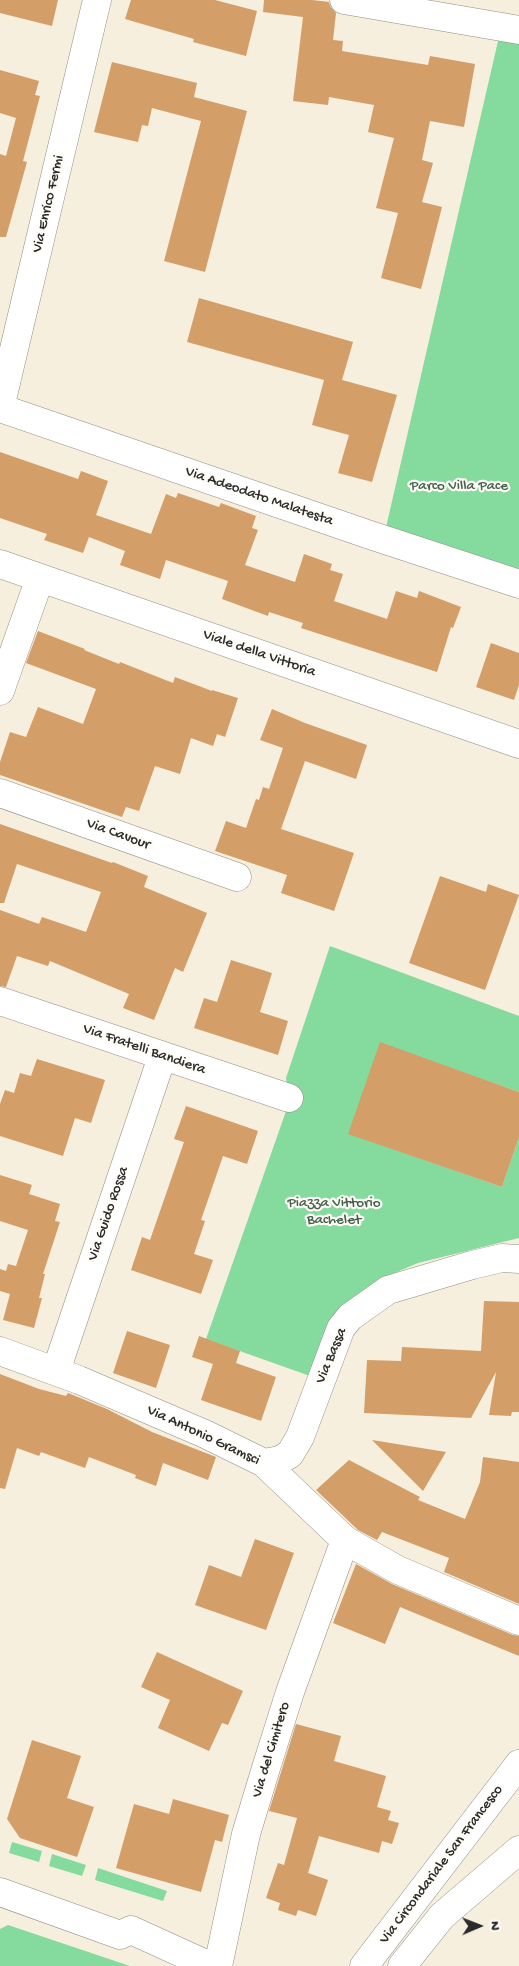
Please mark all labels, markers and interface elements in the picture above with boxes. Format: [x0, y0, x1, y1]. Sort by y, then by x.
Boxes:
street label: Via Enrico Fermi [29, 153, 69, 255]
street label: Via Adeodato Malatesta [183, 463, 335, 531]
park label: Parco Villa Pace [410, 478, 508, 496]
street label: Viale della Vittoria [200, 626, 318, 682]
street label: Via Cavour [84, 815, 152, 855]
street label: Via Fratelli Bandiera [80, 1021, 208, 1079]
street label: Via Guido Rossa [84, 1165, 134, 1263]
park label: Piazza Vittorio Bachelet [288, 1195, 380, 1230]
street label: Via Bassa [312, 1325, 352, 1387]
street label: Via Antonio Gramsci [144, 1402, 262, 1470]
street label: Via del Cimitero [249, 1700, 295, 1800]
street label: Via Circondariale San Francesco [376, 1782, 508, 1948]
north arrow [454, 1901, 504, 1951]
text: N [486, 1921, 503, 1930]

